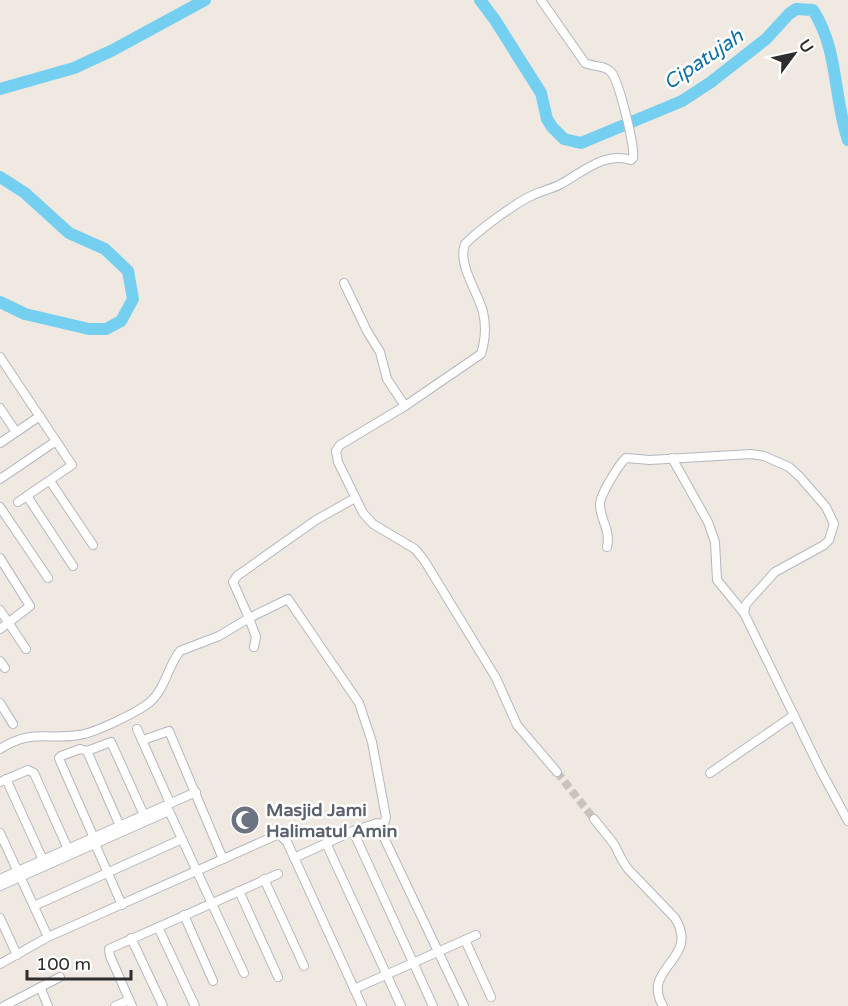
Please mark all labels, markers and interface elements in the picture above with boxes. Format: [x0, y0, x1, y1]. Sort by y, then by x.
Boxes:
water label: Cipatujah [659, 24, 749, 95]
north arrow [764, 24, 824, 84]
text: U [794, 36, 817, 57]
place label: Masjid Jami Halimatul Amin [266, 799, 397, 842]
mosque icon: Masjid Jami Halimatul Amin [229, 804, 261, 836]
scale bar [27, 943, 130, 981]
text: 100 m [36, 953, 91, 975]

